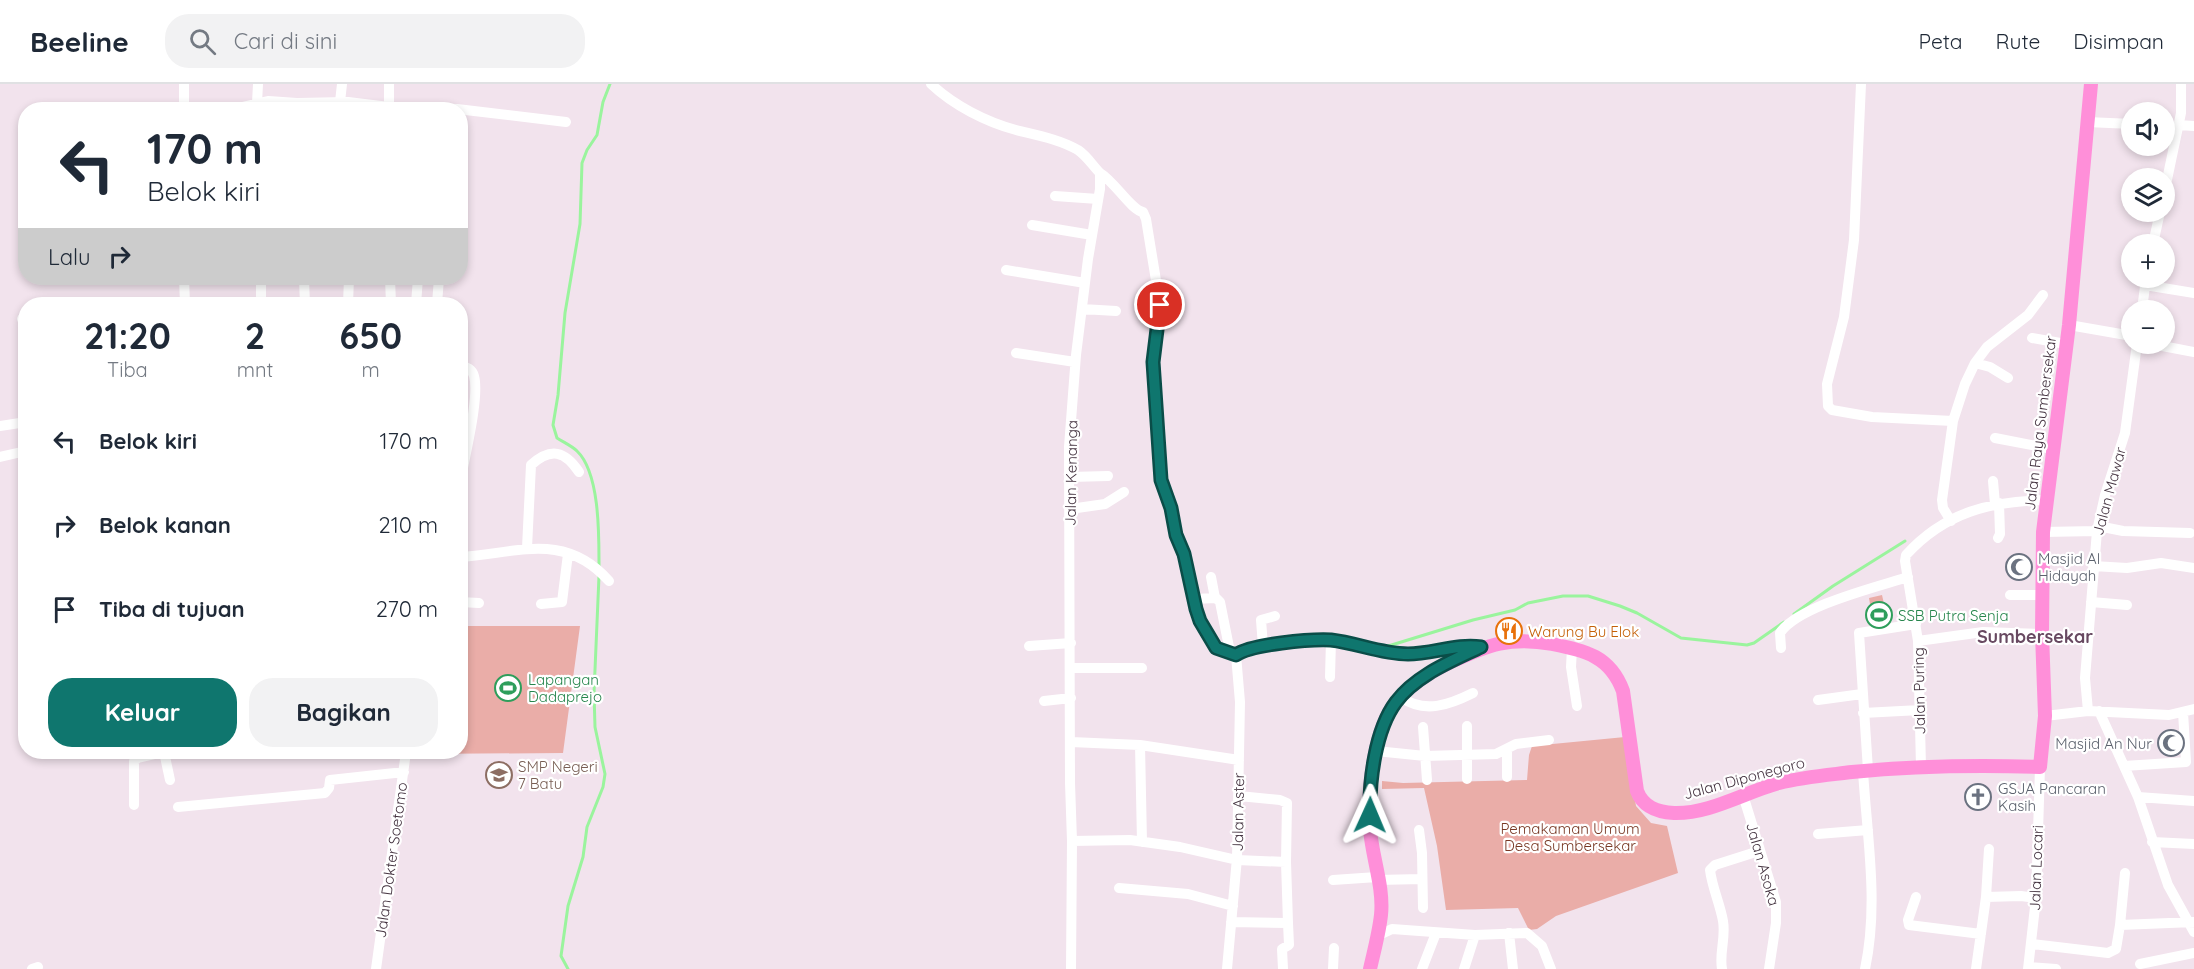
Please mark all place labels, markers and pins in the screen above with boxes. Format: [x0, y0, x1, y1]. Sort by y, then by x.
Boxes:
pin [1134, 279, 1185, 330]
place label: Masjid Al Hidayah [2038, 549, 2100, 585]
mosque icon: Masjid Al Hidayah [2004, 552, 2034, 582]
sports icon: SSB Putra Senja [1864, 600, 1894, 630]
place label: SSB Putra Senja [1898, 606, 2009, 625]
restaurant icon: Warung Bu Elok [1494, 616, 1524, 646]
place label: Warung Bu Elok [1528, 622, 1639, 641]
place label: Lapangan Dadaprejo [528, 670, 602, 706]
sports icon: Lapangan Dadaprejo [493, 673, 523, 703]
mosque icon: Masjid An Nur [2156, 728, 2186, 758]
place label: Masjid An Nur [2055, 734, 2152, 753]
place label: SMP Negeri 7 Batu [518, 757, 598, 793]
school or university icon: SMP Negeri 7 Batu [484, 760, 514, 790]
place label: GSJA Pancaran Kasih [1998, 779, 2106, 815]
church icon: GSJA Pancaran Kasih [1963, 782, 1993, 812]

